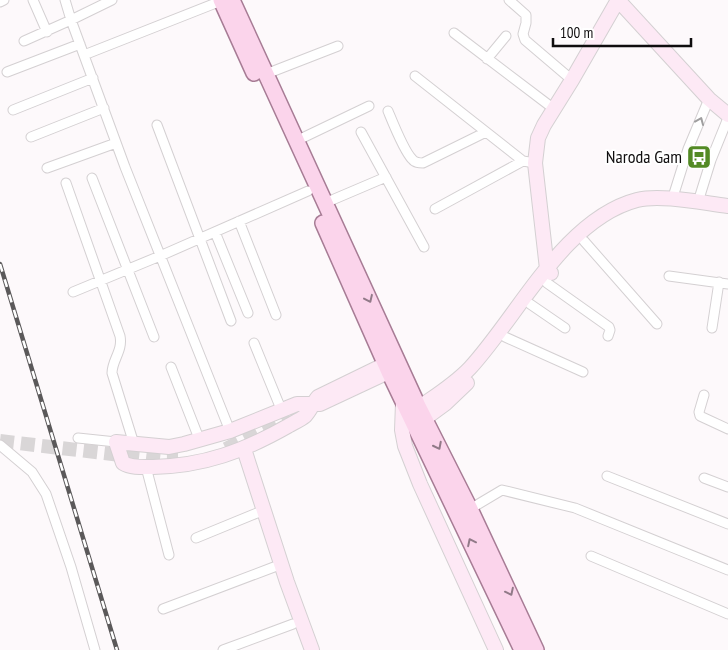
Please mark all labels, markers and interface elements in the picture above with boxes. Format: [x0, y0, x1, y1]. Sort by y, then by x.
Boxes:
scale bar [553, 15, 690, 47]
text: 100 m [560, 23, 593, 42]
one-way arrow [693, 117, 704, 126]
bus stop icon: Naroda Gam [686, 144, 712, 170]
place label: Naroda Gam [606, 145, 682, 168]
one-way arrow [363, 294, 373, 303]
one-way arrow [432, 441, 442, 450]
one-way arrow [467, 539, 477, 548]
one-way arrow [503, 587, 514, 596]

